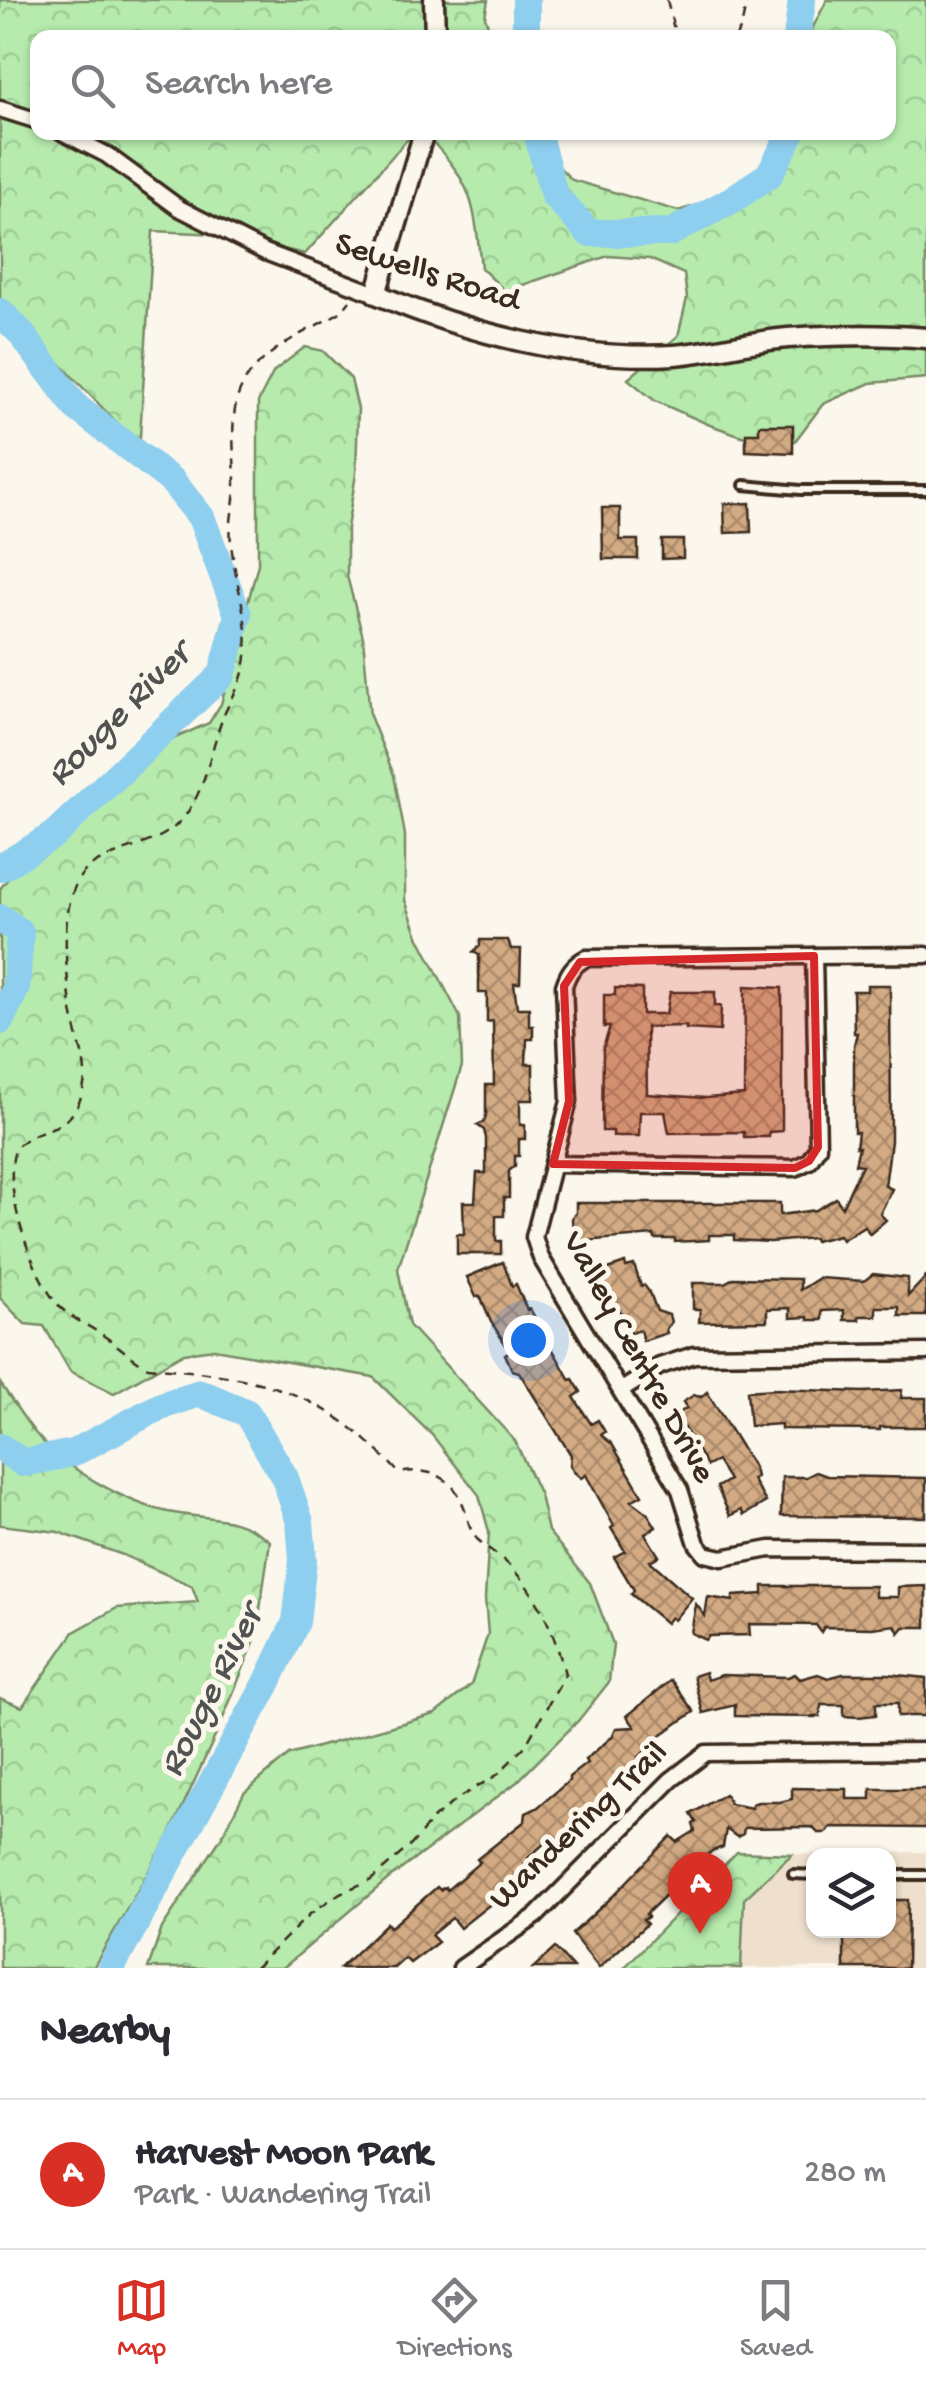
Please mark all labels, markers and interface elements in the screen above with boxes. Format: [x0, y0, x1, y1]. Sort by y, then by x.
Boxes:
search box [30, 30, 896, 140]
icon: search [65, 58, 120, 113]
text: Search here [145, 63, 332, 107]
street label: Sewells Road [329, 225, 527, 324]
water label: Rouge River [39, 629, 207, 797]
street label: Valley Centre Drive [551, 1224, 723, 1492]
your location [503, 1315, 554, 1366]
water label: Rouge River [151, 1593, 278, 1785]
street label: Wandering Trail [482, 1734, 678, 1920]
map controls [806, 1848, 896, 1938]
button: layers [806, 1848, 896, 1938]
pin: A [668, 1852, 732, 1934]
text: Nearby [40, 2009, 170, 2058]
text: Harvest Moon Park [135, 2133, 431, 2177]
text: A [63, 2155, 82, 2193]
text: 280 m [804, 2155, 886, 2193]
text: Park · Wandering Trail [135, 2177, 431, 2215]
tab: Map [114, 2273, 169, 2366]
tab: Directions [398, 2273, 512, 2366]
tab: Saved [740, 2273, 812, 2366]

